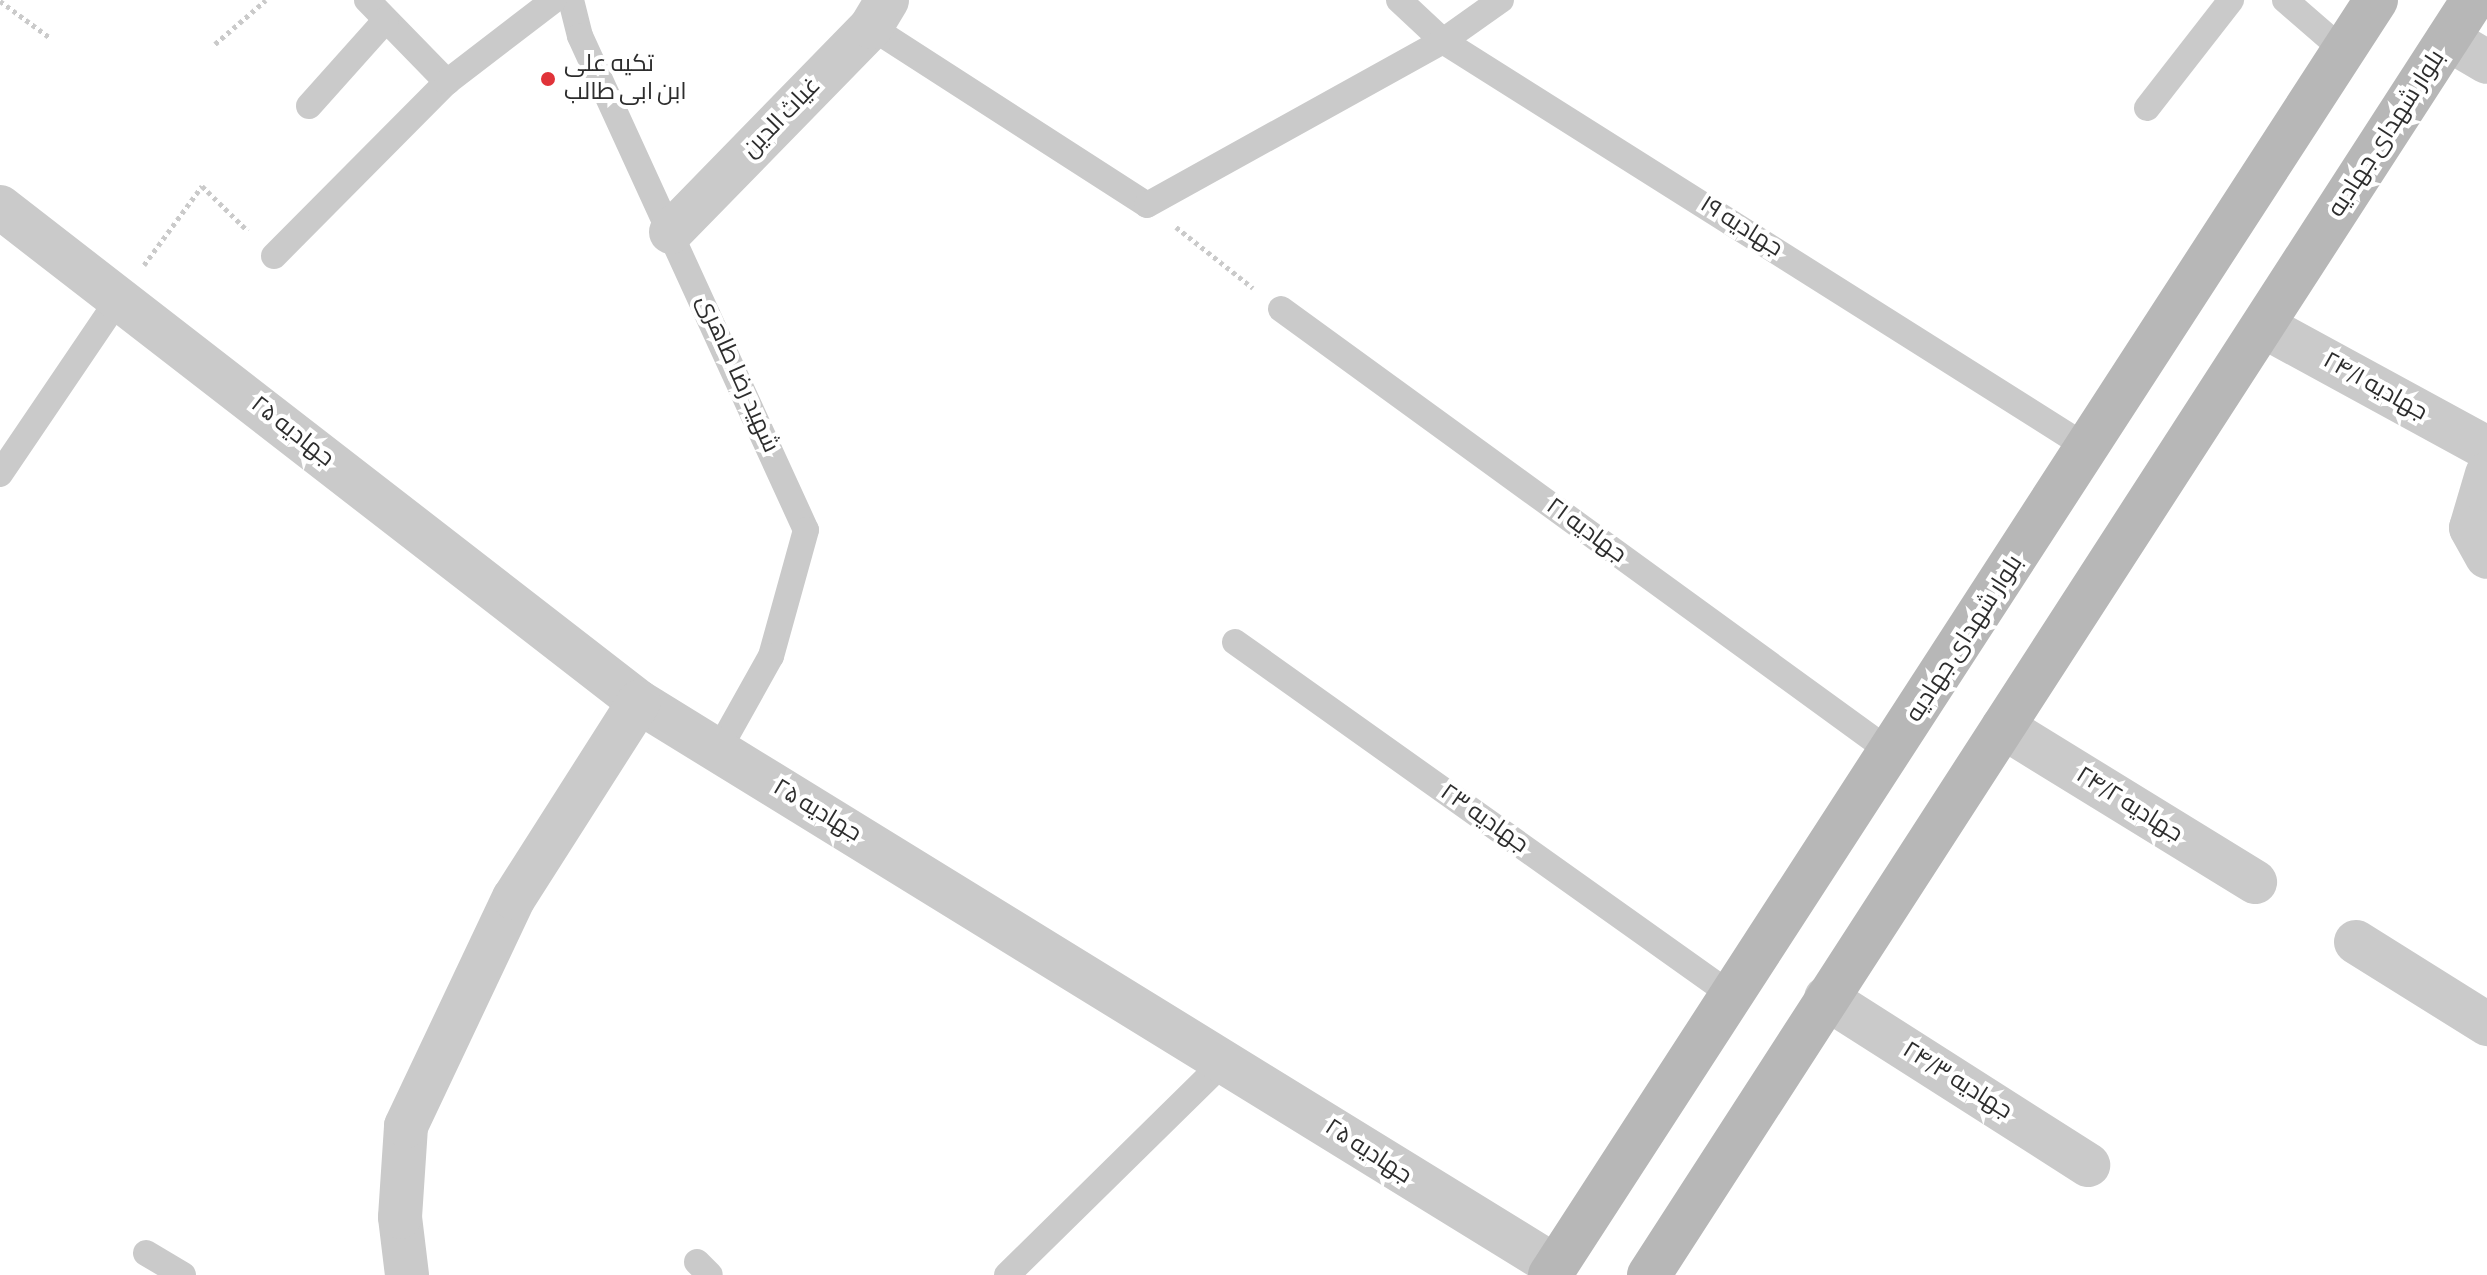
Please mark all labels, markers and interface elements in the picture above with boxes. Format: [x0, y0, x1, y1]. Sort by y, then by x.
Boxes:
street label: بلوار شهدای جهادیه [2322, 45, 2452, 223]
place label: تکیه علی ابن ابی طالب [564, 51, 687, 107]
marker: تکیه علی ابن ابی طالب [539, 70, 557, 88]
street label: غیاث الدین [737, 72, 827, 164]
street label: جهادیه ۱۹ [1694, 190, 1788, 264]
street label: شهید رضا طاهری [689, 291, 785, 457]
street label: جهادیه ۲۴/۱ [2318, 347, 2432, 427]
street label: جهادیه ۲۵ [245, 391, 339, 473]
street label: جهادیه ۲۱ [1540, 492, 1632, 570]
street label: بلوار شهدای جهادیه [1900, 550, 2030, 728]
street label: جهادیه ۲۴/۲ [2070, 761, 2188, 849]
street label: جهادیه ۲۵ [768, 773, 866, 849]
street label: جهادیه ۲۳ [1434, 778, 1534, 860]
street label: جهادیه ۲۴/۳ [1897, 1036, 2017, 1126]
street label: جهادیه ۲۵ [1319, 1113, 1417, 1191]

